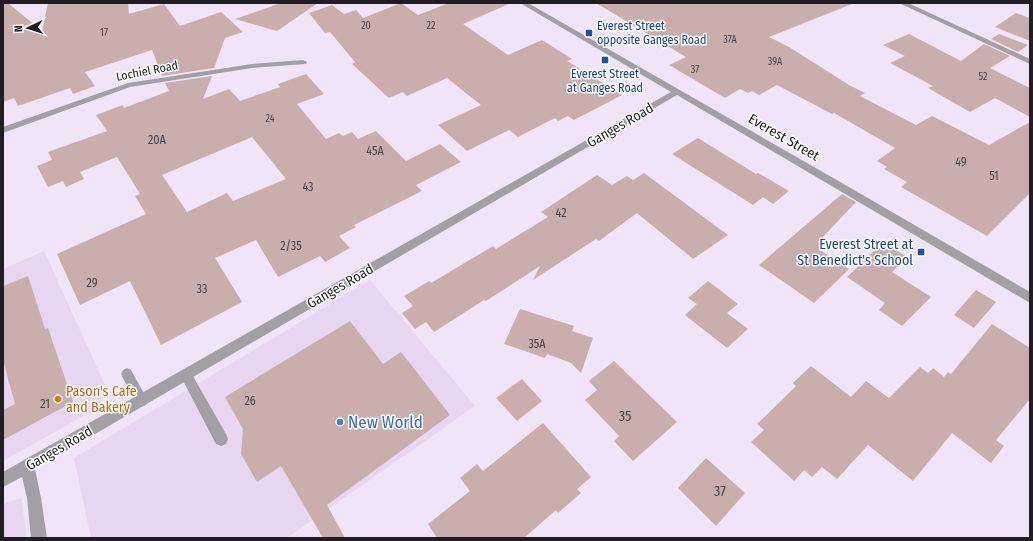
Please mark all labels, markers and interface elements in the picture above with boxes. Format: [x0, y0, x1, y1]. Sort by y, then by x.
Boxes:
north arrow [8, 8, 48, 48]
place label: Everest Street opposite Ganges Road [597, 19, 706, 47]
house number: 20 [361, 20, 371, 32]
house number: 22 [427, 20, 436, 32]
text: N [12, 25, 25, 32]
house number: 17 [100, 27, 108, 39]
marker: Everest Street opposite Ganges Road [584, 28, 594, 38]
house number: 37A [723, 34, 737, 46]
marker: Everest Street at Ganges Road [600, 55, 610, 65]
house number: 39A [768, 56, 783, 68]
street label: Lochiel Road [115, 58, 179, 84]
house number: 37 [691, 64, 699, 76]
place label: Everest Street at Ganges Road [567, 67, 643, 95]
house number: 52 [979, 71, 988, 83]
street label: Ganges Road [584, 100, 656, 151]
street label: Everest Street [745, 110, 823, 165]
house number: 24 [265, 113, 275, 125]
house number: 20A [148, 133, 167, 147]
house number: 45A [366, 144, 384, 158]
house number: 49 [955, 155, 967, 169]
house number: 51 [989, 169, 999, 183]
house number: 43 [302, 180, 314, 194]
house number: 42 [556, 206, 566, 220]
place label: Everest Street at St Benedict's School [797, 236, 913, 269]
house number: 2/35 [280, 239, 302, 253]
marker: Everest Street at St Benedict's School [916, 247, 926, 257]
street label: Ganges Road [304, 261, 376, 312]
house number: 29 [86, 276, 98, 290]
house number: 33 [197, 282, 207, 296]
house number: 35A [528, 337, 546, 351]
place label: Pason's Cafe and Bakery [66, 383, 137, 416]
marker: Pason's Cafe and Bakery [53, 394, 63, 404]
house number: 26 [244, 394, 256, 408]
house number: 21 [40, 397, 50, 411]
house number: 35 [619, 408, 631, 425]
place label: New World [348, 412, 423, 433]
marker: New World [335, 417, 345, 427]
street label: Ganges Road [23, 423, 95, 474]
house number: 37 [714, 483, 726, 500]

